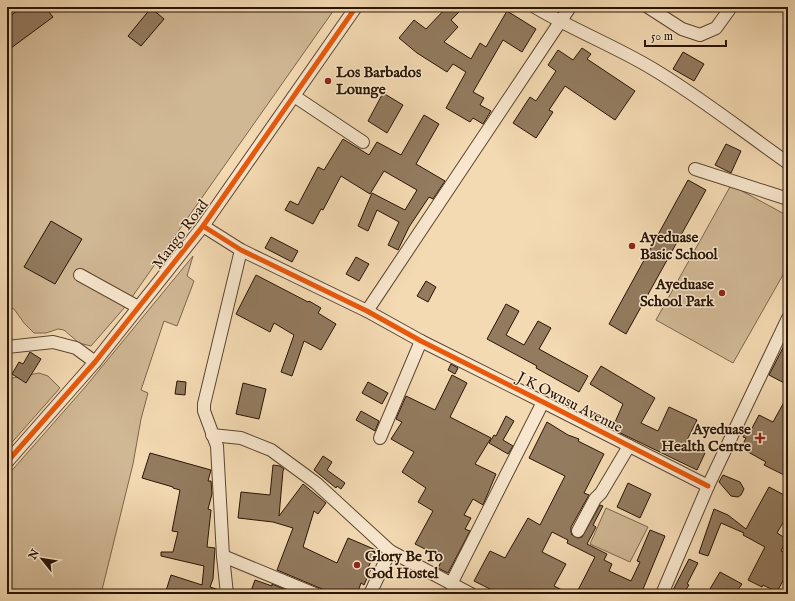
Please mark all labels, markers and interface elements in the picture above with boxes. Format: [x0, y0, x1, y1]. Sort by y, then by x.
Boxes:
scale bar [645, 22, 726, 48]
text: 50 m [651, 29, 673, 44]
place label: Los Barbados Lounge [336, 63, 422, 99]
marker: Los Barbados Lounge [323, 76, 333, 86]
street label: Mango Road [148, 195, 213, 273]
place label: Ayeduase Basic School [639, 228, 719, 264]
marker: Ayeduase Basic School [627, 241, 637, 251]
place label: Ayeduase School Park [640, 275, 715, 311]
marker: Ayeduase School Park [717, 288, 727, 298]
street label: J K Owusu Avenue [512, 367, 626, 437]
place label: Ayeduase Health Centre [661, 420, 751, 456]
marker: Ayeduase Health Centre [754, 432, 766, 444]
north arrow [22, 539, 62, 579]
text: N [25, 546, 43, 563]
place label: Glory Be To God Hostel [365, 547, 443, 583]
marker: Glory Be To God Hostel [352, 560, 362, 570]

